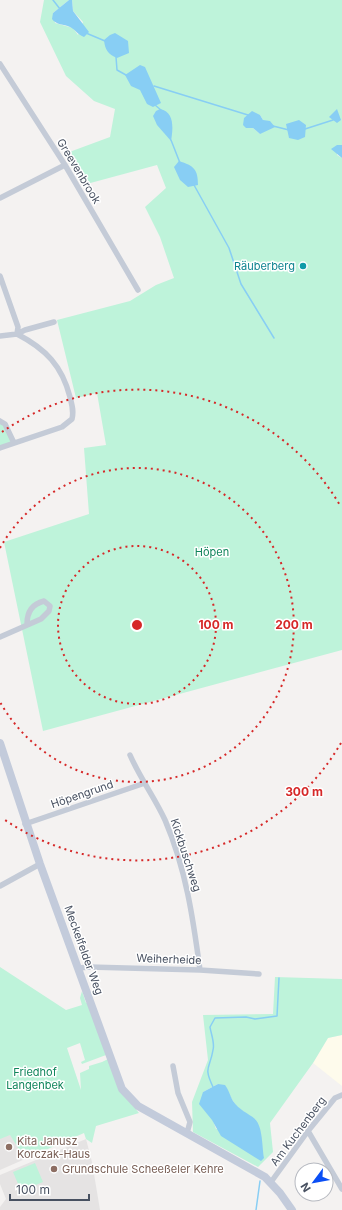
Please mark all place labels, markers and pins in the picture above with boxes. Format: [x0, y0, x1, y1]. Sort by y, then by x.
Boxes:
place label: Räuberberg [234, 259, 295, 273]
marker: Räuberberg [298, 261, 308, 271]
centre of rings [130, 618, 144, 632]
place label: Kita Janusz Korczak-Haus [17, 1134, 90, 1161]
marker: Kita Janusz Korczak-Haus [4, 1142, 14, 1152]
place label: Grundschule Scheeßeler Kehre [62, 1162, 224, 1176]
marker: Grundschule Scheeßeler Kehre [49, 1164, 59, 1174]

